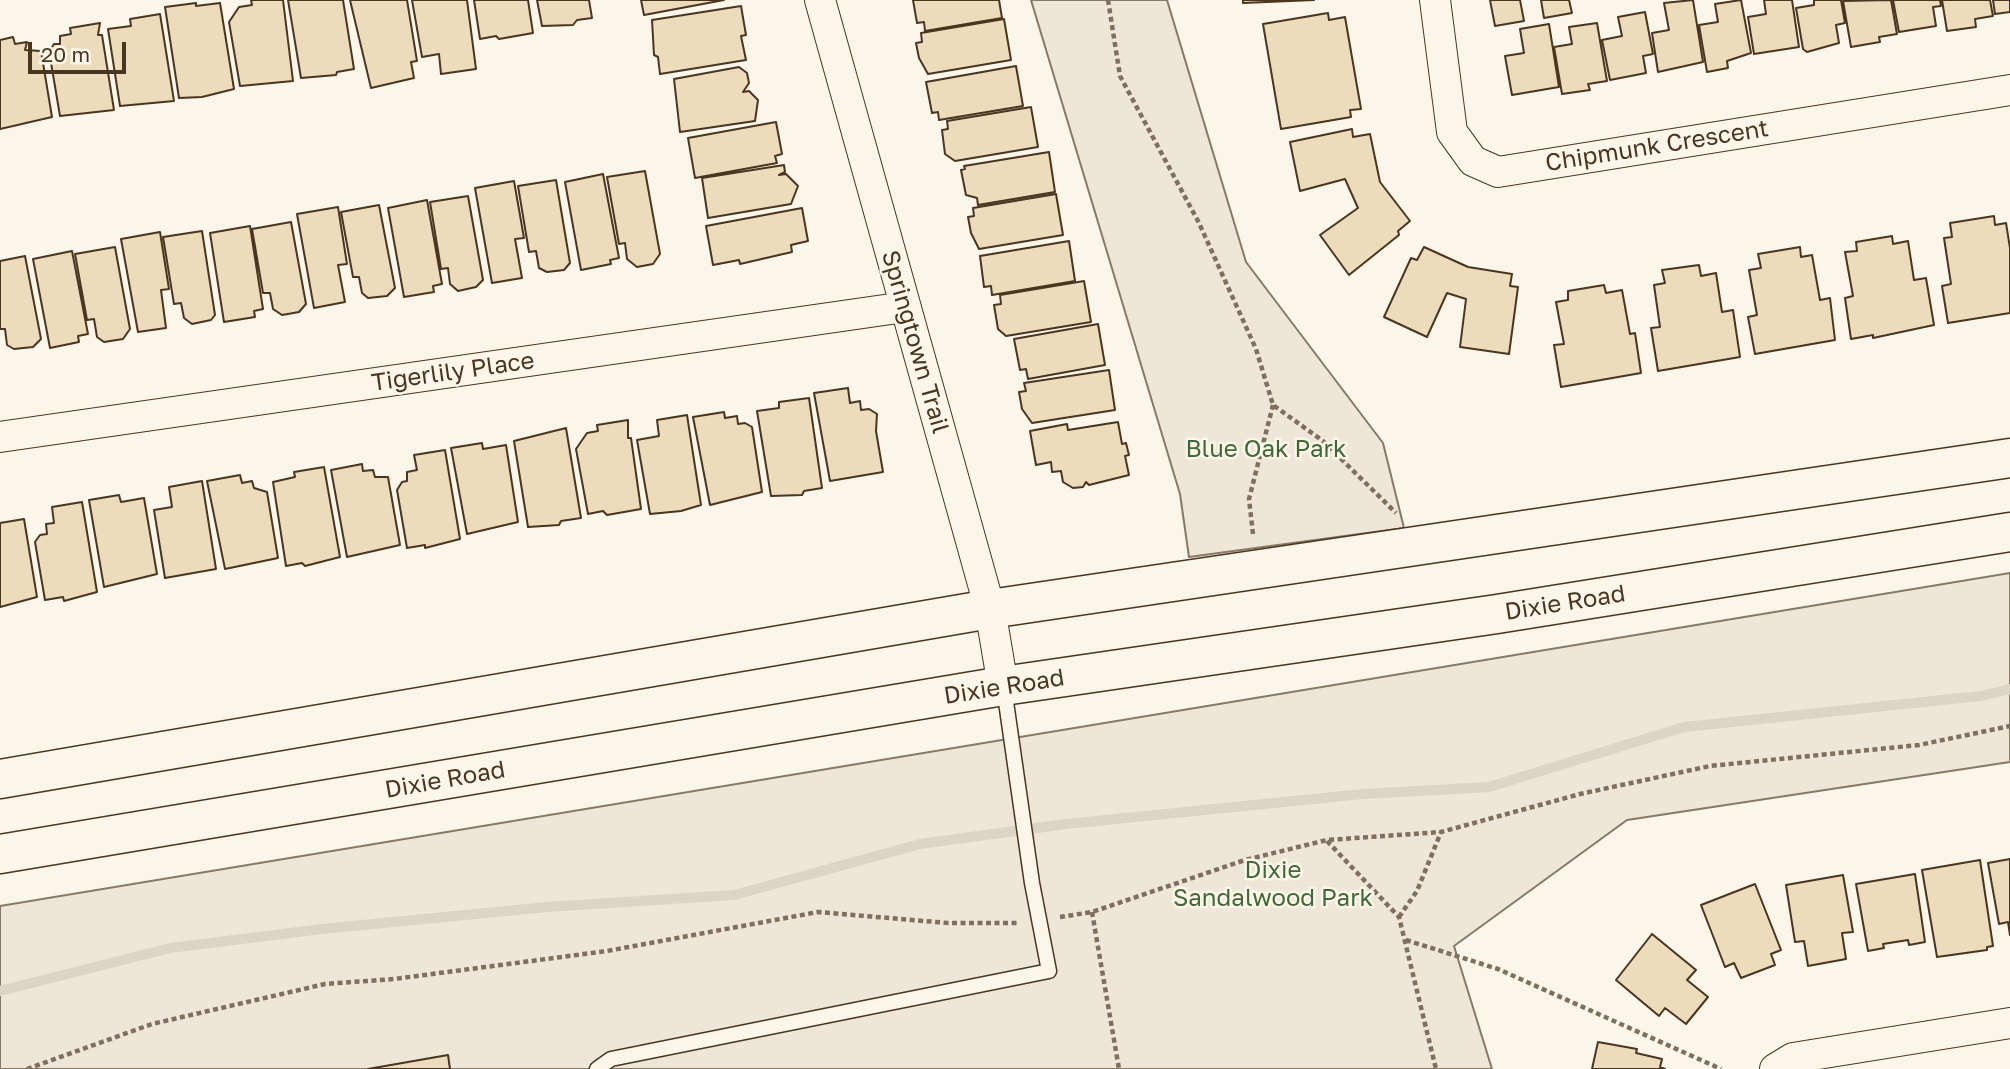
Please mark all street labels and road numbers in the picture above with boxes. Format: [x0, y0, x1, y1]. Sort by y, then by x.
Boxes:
street label: Chipmunk Crescent [1543, 114, 1771, 178]
street label: Springtown Trail [875, 247, 955, 437]
street label: Tigerlily Place [370, 346, 536, 398]
street label: Dixie Road [1503, 579, 1627, 627]
street label: Dixie Road [942, 663, 1066, 711]
street label: Dixie Road [383, 755, 507, 805]

